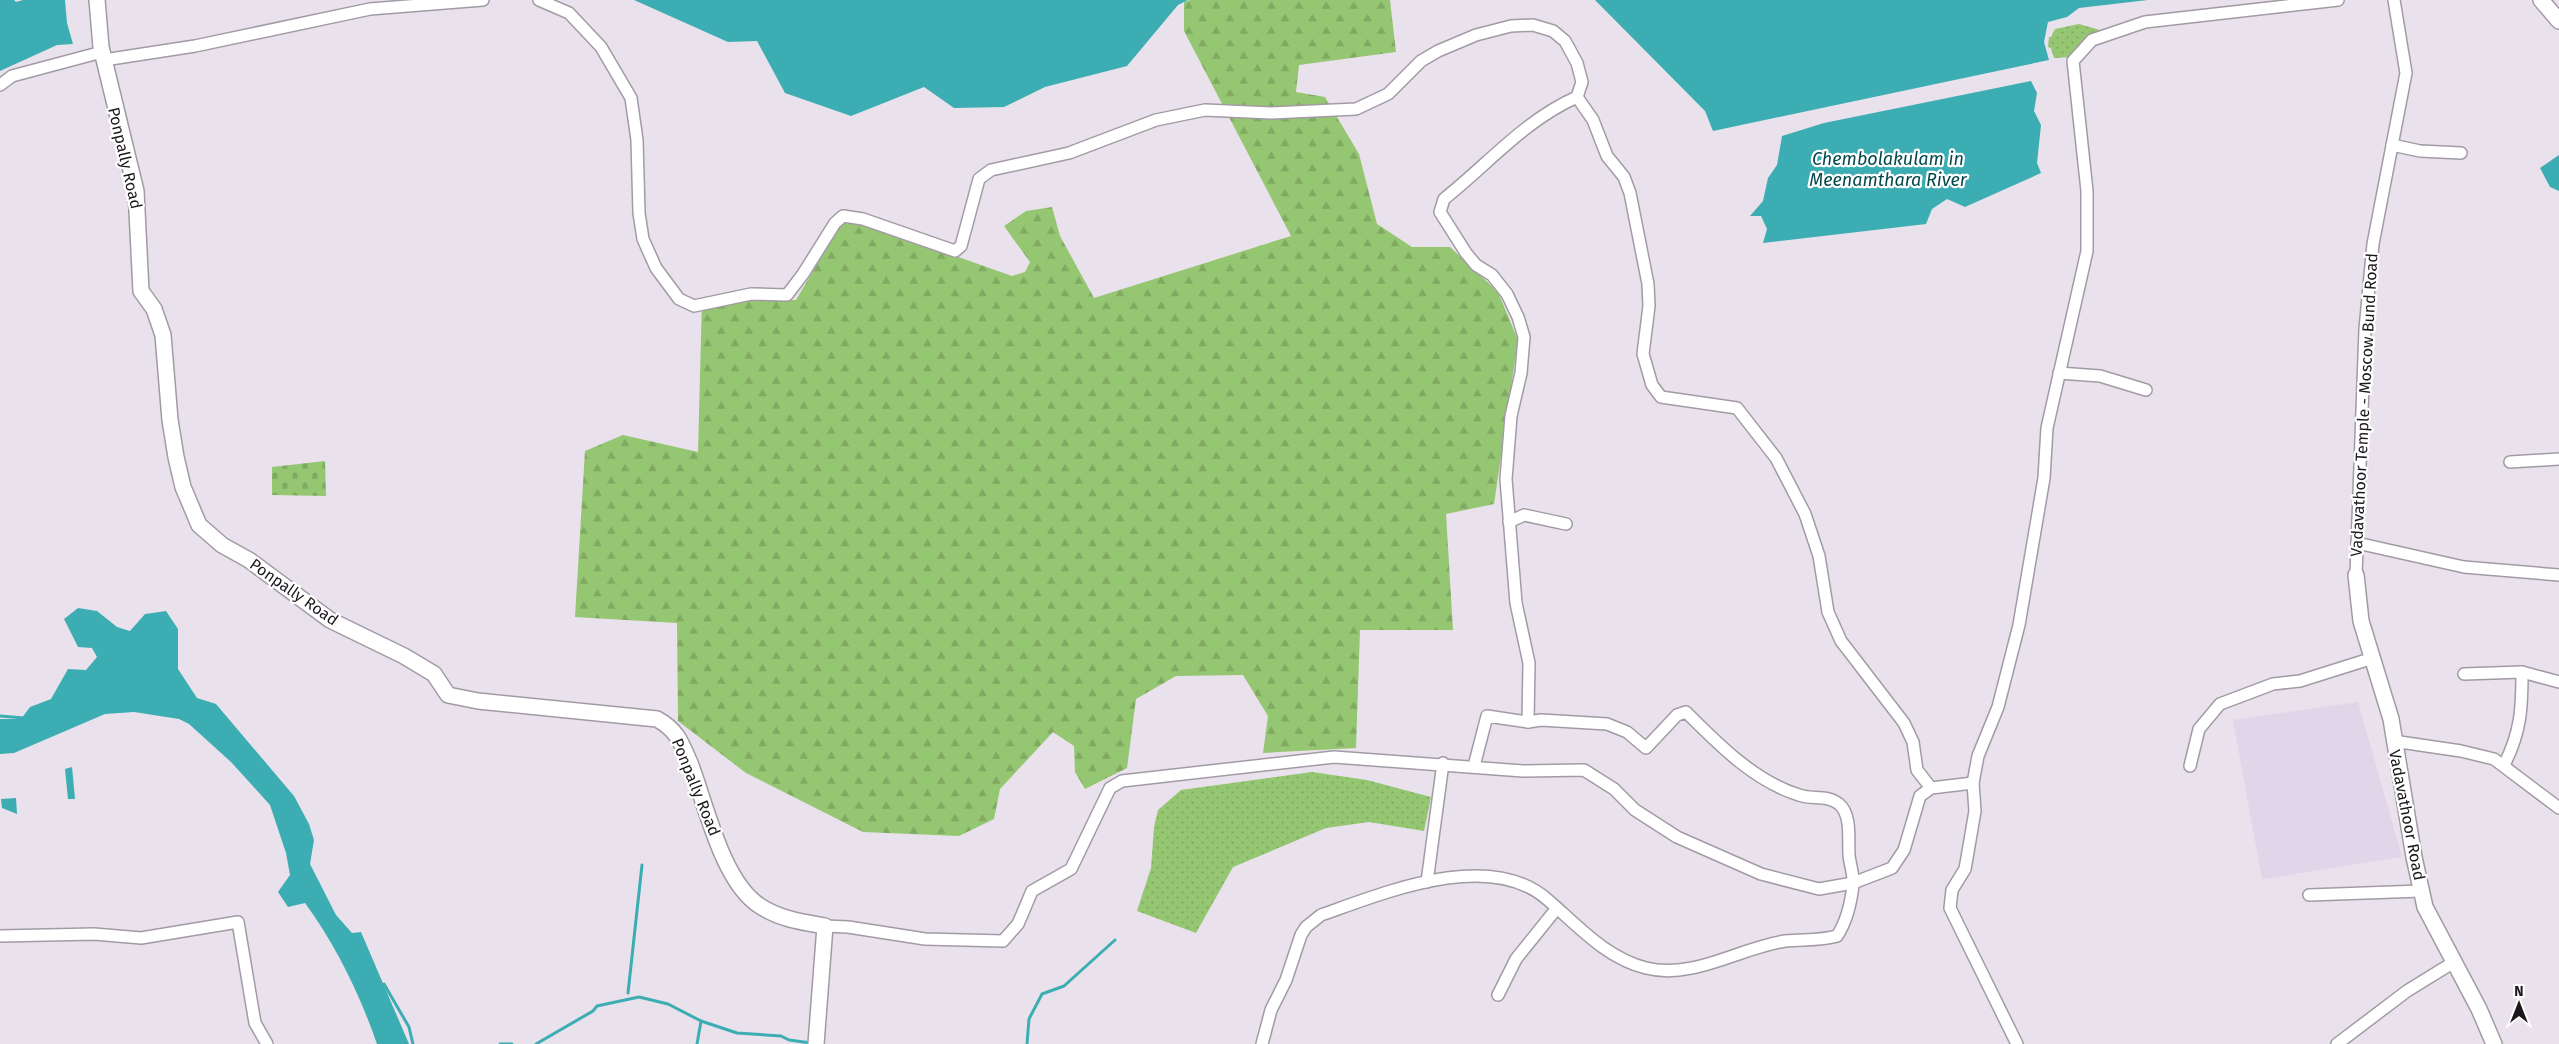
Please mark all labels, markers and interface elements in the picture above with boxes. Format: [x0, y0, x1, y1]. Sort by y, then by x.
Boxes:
street label: Ponpally Road [104, 105, 146, 211]
water label: Chembolakulam in Meenamthara River [1809, 148, 1968, 191]
street label: Vadavathoor Temple - Moscow Bund Road [2347, 253, 2381, 557]
street label: Ponpally Road [246, 554, 342, 630]
street label: Ponpally Road [668, 735, 724, 839]
street label: Vadavathoor Road [2385, 748, 2429, 882]
north arrow [2494, 979, 2544, 1029]
text: N [2514, 983, 2524, 1000]

